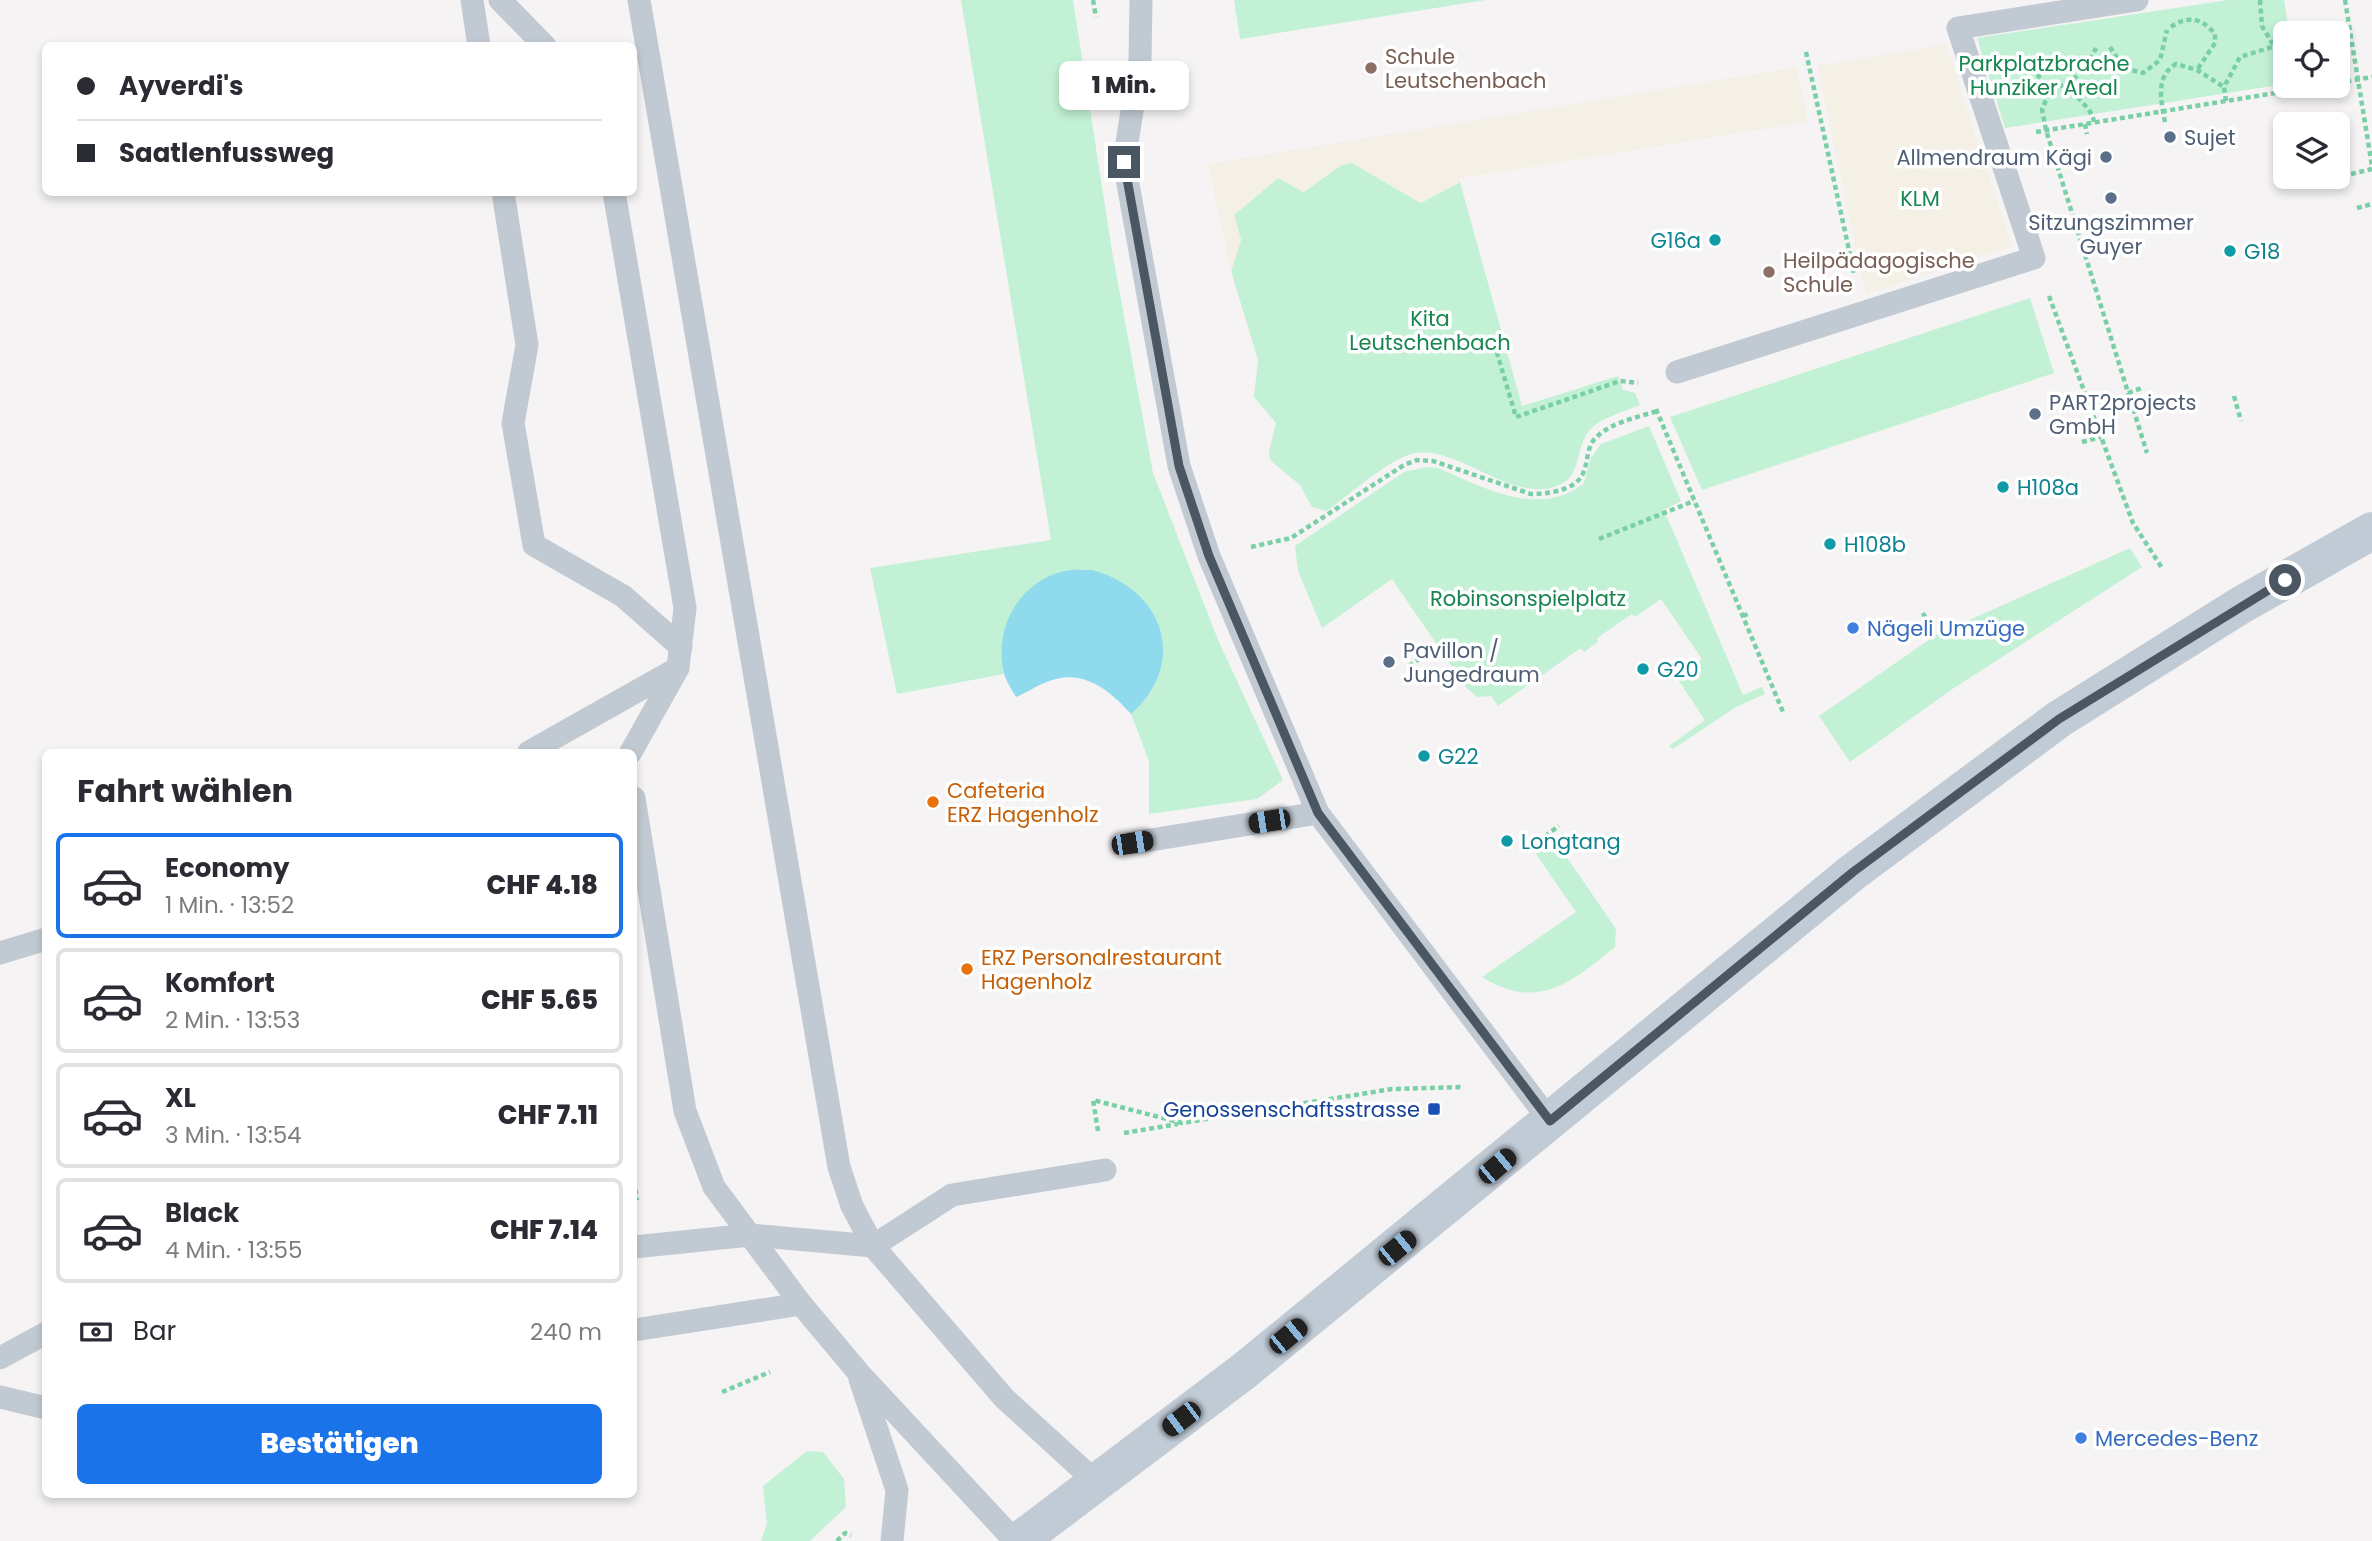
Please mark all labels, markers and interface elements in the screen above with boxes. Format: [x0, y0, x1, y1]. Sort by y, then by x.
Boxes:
map controls [2273, 21, 2350, 189]
button: locate [2273, 21, 2350, 98]
place label: Schule Leutschenbach [1385, 42, 1546, 95]
park label: Parkplatzbrache Hunziker Areal [1958, 49, 2130, 102]
callout: 1 Min. [1059, 60, 1189, 110]
marker: Schule Leutschenbach [1363, 60, 1379, 76]
text: Ayverdi's [119, 68, 244, 104]
text: 1 Min. [1092, 69, 1156, 101]
button: layers [2273, 112, 2350, 189]
place label: Sujet [2184, 123, 2236, 152]
marker: Sujet [2162, 129, 2178, 145]
text: Saatlenfussweg [119, 135, 334, 171]
place label: Allmendraum Kägi [1896, 143, 2092, 172]
route end [1108, 146, 1140, 178]
marker: Allmendraum Kägi [2098, 149, 2114, 165]
park label: KLM [1900, 184, 1940, 213]
marker: Sitzungszimmer Guyer [2103, 190, 2119, 206]
place label: Sitzungszimmer Guyer [2028, 208, 2194, 261]
place label: G16a [1650, 226, 1701, 255]
marker: G16a [1707, 232, 1723, 248]
place label: G18 [2244, 237, 2280, 266]
marker: G18 [2222, 243, 2238, 259]
place label: Heilpädagogische Schule [1783, 246, 1975, 299]
marker: Heilpädagogische Schule [1761, 264, 1777, 280]
park label: Kita Leutschenbach [1349, 304, 1511, 357]
place label: PART2projects GmbH [2049, 388, 2197, 441]
marker: PART2projects GmbH [2027, 406, 2043, 422]
place label: H108a [2017, 473, 2079, 502]
marker: H108a [1995, 479, 2011, 495]
place label: H108b [1844, 530, 1906, 559]
marker: H108b [1822, 536, 1838, 552]
route start [2269, 564, 2301, 596]
park label: Robinsonspielplatz [1430, 584, 1626, 613]
place label: Nägeli Umzüge [1867, 614, 2025, 643]
marker: Nägeli Umzüge [1845, 620, 1861, 636]
place label: Pavillon / Jungedraum [1403, 636, 1540, 689]
marker: Pavillon / Jungedraum [1381, 654, 1397, 670]
place label: G20 [1657, 655, 1699, 684]
marker: G20 [1635, 661, 1651, 677]
place label: G22 [1438, 742, 1479, 771]
marker: G22 [1416, 748, 1432, 764]
text: Fahrt wählen [77, 768, 293, 813]
place label: Cafeteria ERZ Hagenholz [947, 776, 1099, 829]
marker: Cafeteria ERZ Hagenholz [925, 794, 941, 810]
car [1247, 807, 1292, 835]
place label: Longtang [1521, 827, 1621, 856]
car [1110, 829, 1155, 857]
marker: Longtang [1499, 833, 1515, 849]
text: Economy [165, 850, 289, 886]
icon: car [81, 854, 144, 917]
text: CHF 4.18 [487, 867, 598, 903]
text: 1 Min. · 13:52 [165, 889, 294, 921]
place label: ERZ Personalrestaurant Hagenholz [981, 943, 1222, 996]
marker: ERZ Personalrestaurant Hagenholz [959, 961, 975, 977]
text: Komfort [165, 965, 275, 1001]
icon: car [81, 969, 144, 1032]
text: CHF 5.65 [481, 982, 598, 1018]
text: 2 Min. · 13:53 [165, 1004, 300, 1036]
text: XL [165, 1080, 196, 1116]
icon: car [81, 1084, 144, 1147]
place label: Genossenschaftsstrasse [1163, 1095, 1420, 1124]
text: CHF 7.11 [498, 1097, 598, 1133]
marker: Genossenschaftsstrasse [1426, 1101, 1442, 1117]
text: 3 Min. · 13:54 [165, 1119, 302, 1151]
car [1475, 1144, 1520, 1188]
text: Black [165, 1195, 239, 1231]
icon: car [81, 1199, 144, 1262]
text: CHF 7.14 [490, 1212, 598, 1248]
car [1375, 1227, 1420, 1269]
text: 4 Min. · 13:55 [165, 1234, 302, 1266]
icon: cash [77, 1313, 115, 1351]
text: Bar [133, 1313, 176, 1349]
car [1266, 1315, 1311, 1357]
text: 240 m [530, 1316, 602, 1348]
car [1158, 1398, 1205, 1440]
button: Bestätigen [77, 1404, 602, 1484]
place label: Mercedes-Benz [2095, 1424, 2258, 1453]
marker: Mercedes-Benz [2073, 1430, 2089, 1446]

